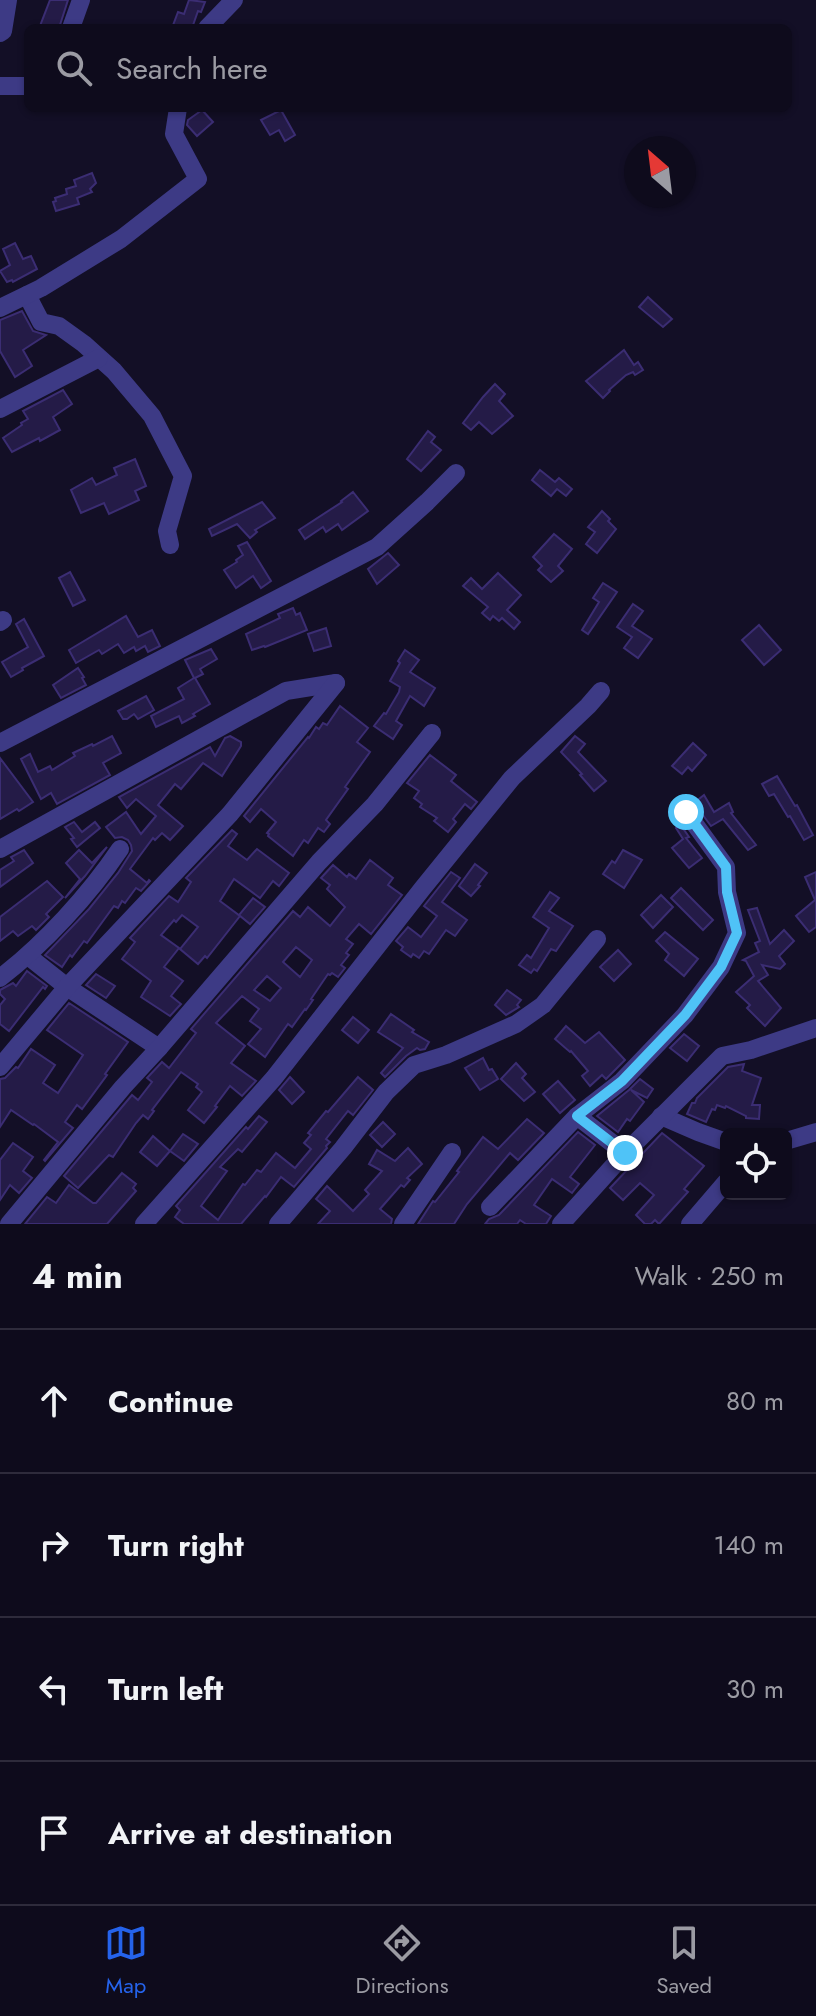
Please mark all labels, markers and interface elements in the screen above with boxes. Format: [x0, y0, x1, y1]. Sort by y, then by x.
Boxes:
search box [24, 24, 792, 112]
icon: search [52, 46, 96, 90]
text: Search here [116, 47, 268, 90]
north arrow [624, 136, 696, 208]
route start [668, 794, 704, 830]
map controls [720, 1128, 792, 1200]
button: locate [720, 1128, 792, 1200]
route end [607, 1135, 643, 1171]
text: 4 min [32, 1252, 123, 1301]
text: Walk · 250 m [634, 1257, 784, 1295]
icon: ahead [32, 1379, 76, 1423]
text: Continue [108, 1380, 234, 1423]
text: 80 m [726, 1382, 784, 1420]
icon: right [32, 1523, 76, 1567]
text: Turn right [108, 1524, 244, 1567]
text: 140 m [713, 1526, 784, 1564]
icon: left [32, 1667, 76, 1711]
text: Turn left [108, 1668, 223, 1711]
text: 30 m [726, 1670, 784, 1708]
icon: arrive [32, 1811, 76, 1855]
text: Arrive at destination [108, 1812, 393, 1855]
tab: Map [104, 1921, 148, 2001]
tab: Directions [356, 1921, 449, 2001]
tab: Saved [656, 1921, 712, 2001]

